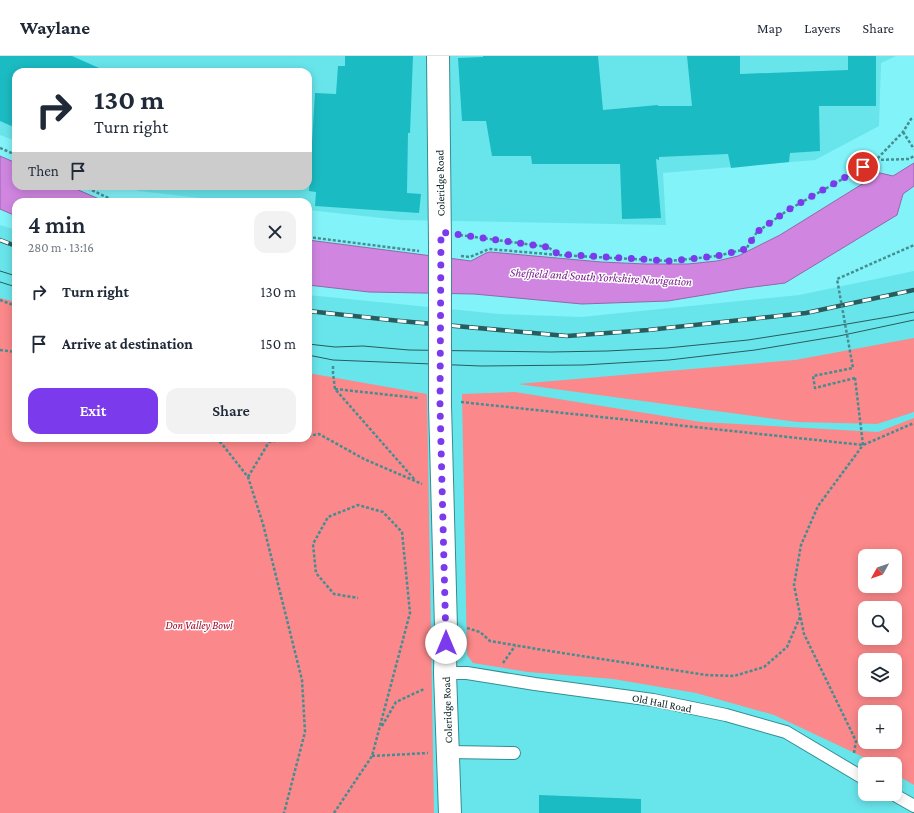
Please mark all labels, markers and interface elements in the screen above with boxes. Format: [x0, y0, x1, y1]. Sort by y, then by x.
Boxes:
text: Waylane [20, 17, 90, 38]
text: Map [757, 20, 782, 36]
text: Layers [804, 20, 841, 36]
text: Share [863, 20, 894, 36]
icon: right [28, 84, 80, 136]
text: 130 m [94, 84, 164, 115]
text: Turn right [94, 117, 168, 137]
street label: Coleridge Road [433, 149, 448, 216]
pin [846, 150, 880, 184]
icon: arrive [852, 156, 874, 178]
icon: arrive [67, 160, 89, 182]
text: Then [28, 163, 59, 179]
text: 4 min [28, 211, 85, 238]
button: close [254, 211, 296, 253]
text: 280 m · 13:16 [28, 240, 94, 255]
water label: Sheffield and South Yorkshire Navigation [510, 265, 692, 289]
icon: right [28, 281, 50, 303]
text: Turn right [62, 284, 129, 300]
text: 130 m [261, 284, 296, 300]
icon: arrive [28, 333, 50, 355]
text: Arrive at destination [62, 336, 193, 352]
text: 150 m [261, 336, 296, 352]
button: Exit [28, 388, 158, 434]
button: Share [166, 388, 296, 434]
north arrow [858, 549, 902, 593]
map controls [858, 549, 902, 801]
button: search [858, 601, 902, 645]
park label: Don Valley Bowl [165, 619, 233, 632]
position arrow [425, 622, 467, 664]
button: layers [858, 653, 902, 697]
street label: Coleridge Road [440, 676, 455, 744]
street label: Old Hall Road [631, 691, 693, 715]
button: + [858, 705, 902, 749]
button: − [858, 757, 902, 801]

